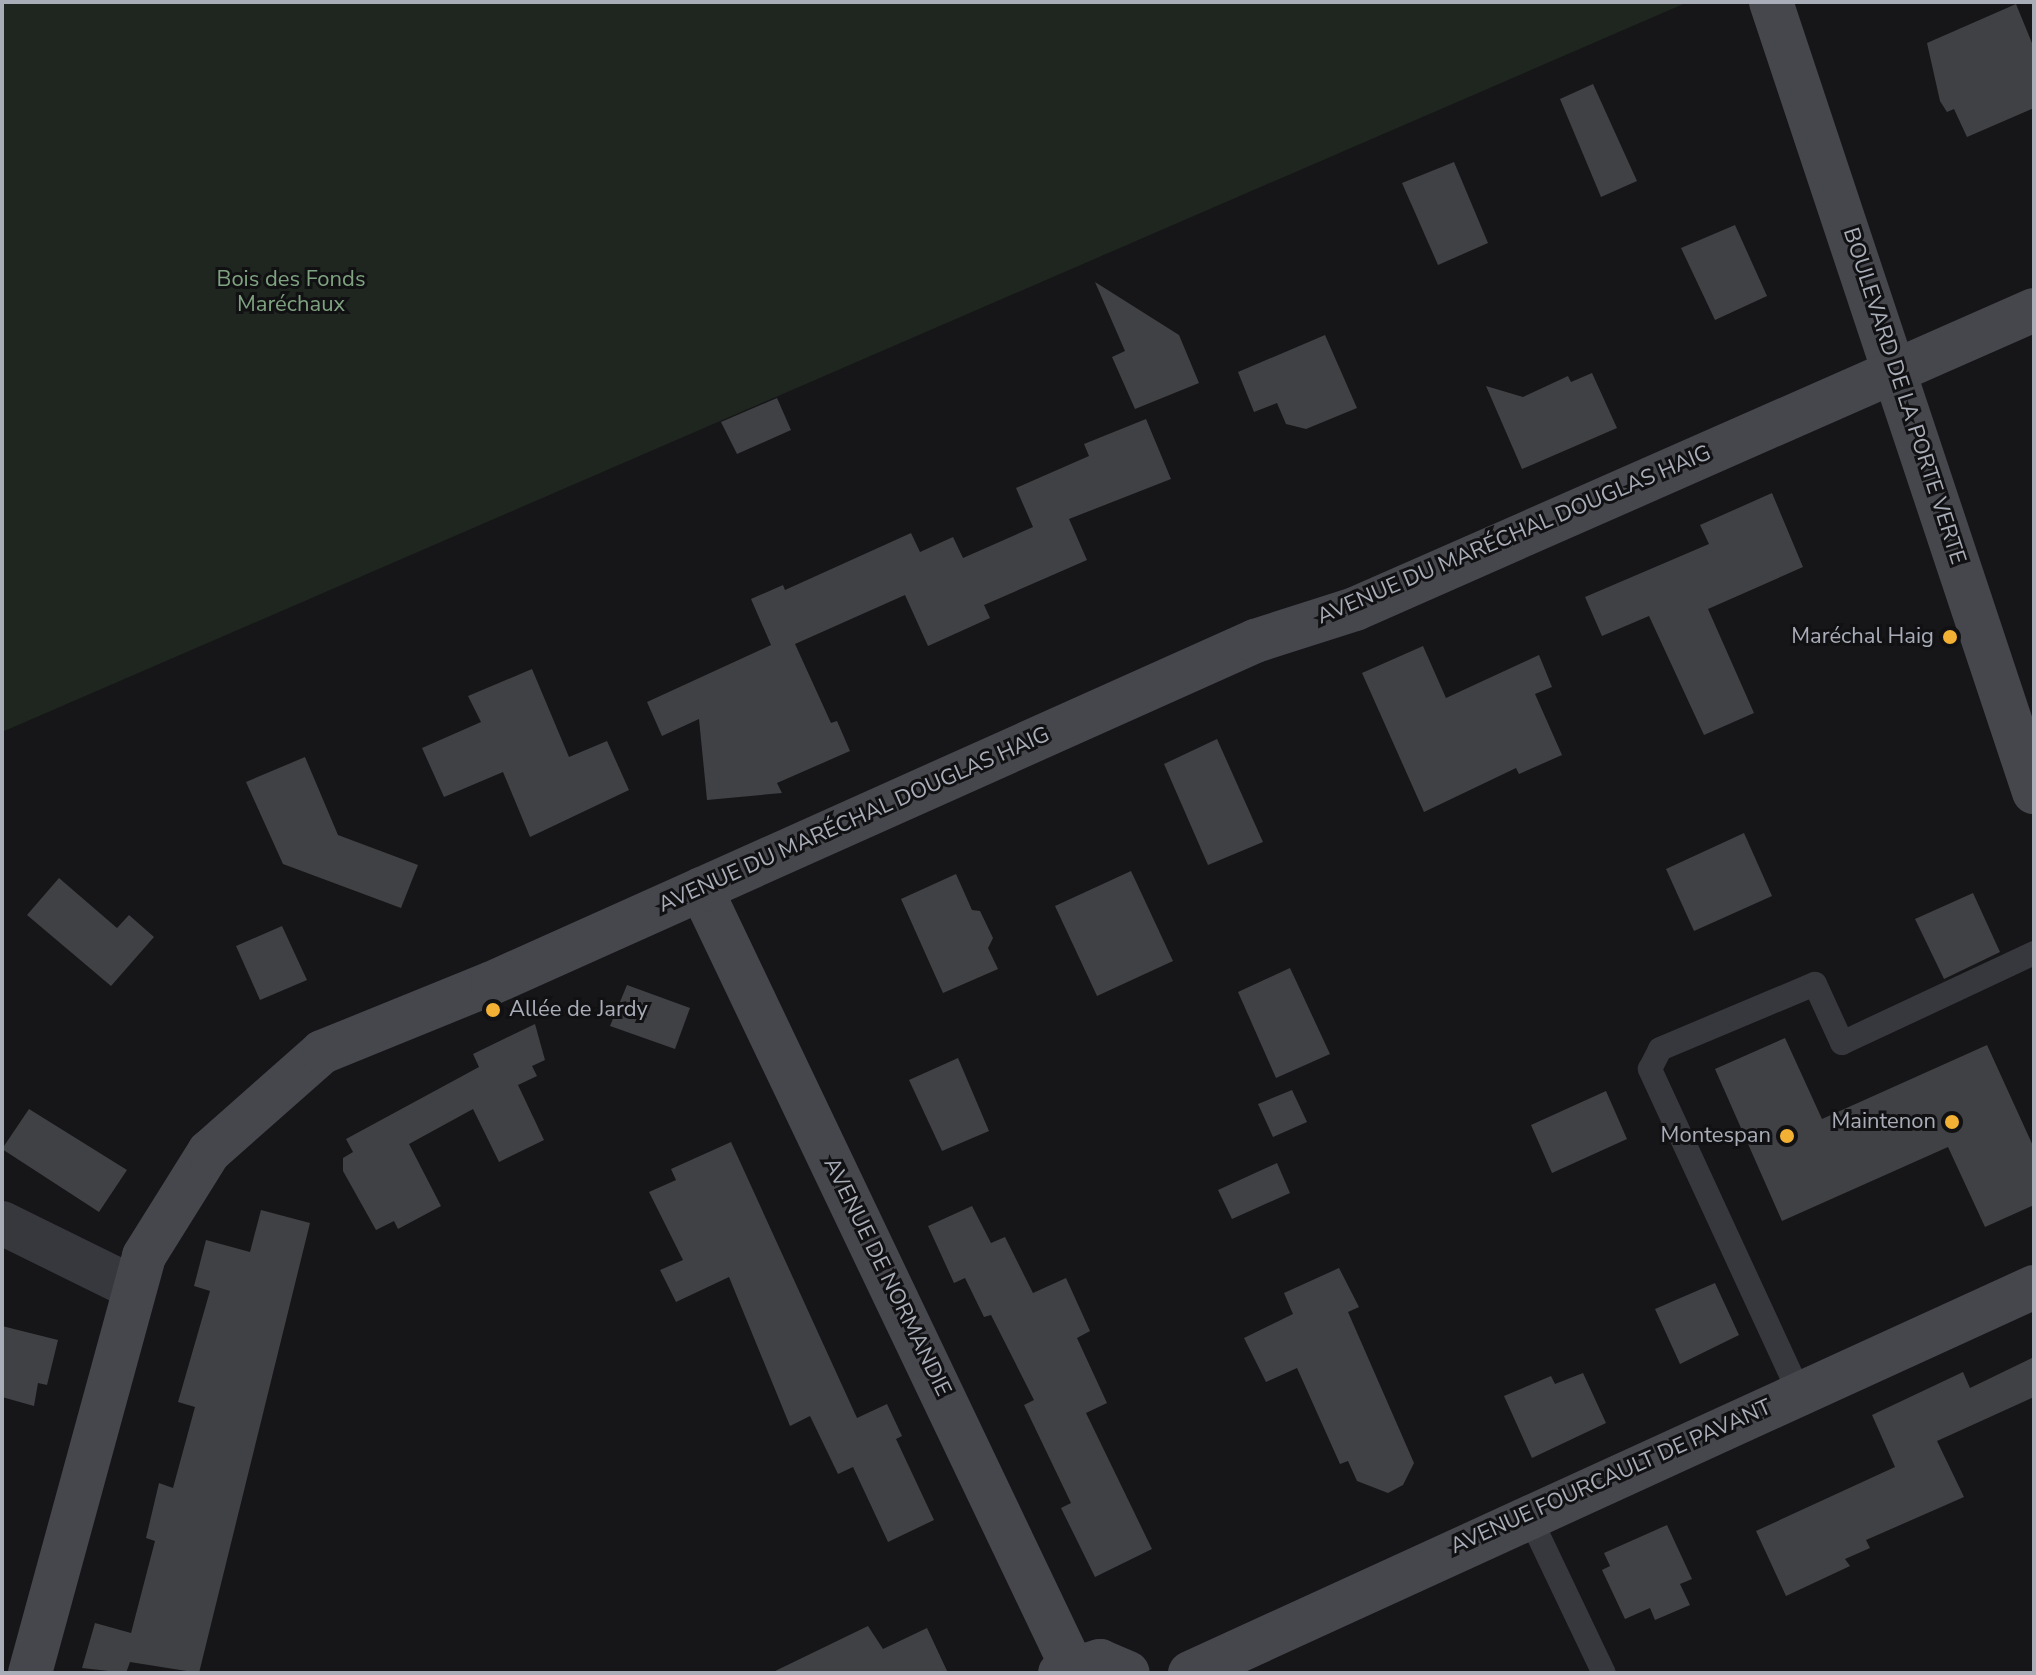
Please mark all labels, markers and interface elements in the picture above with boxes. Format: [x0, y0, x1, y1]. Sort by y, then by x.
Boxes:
street label: BOULEVARD DE LA PORTE VERTE [1837, 225, 1971, 567]
park label: Bois des Fonds Maréchaux [217, 266, 365, 318]
street label: AVENUE DU MARÉCHAL DOUGLAS HAIG [1313, 440, 1715, 630]
place label: Maréchal Haig [1791, 624, 1934, 650]
marker: Maréchal Haig [1941, 628, 1959, 646]
street label: AVENUE DU MARÉCHAL DOUGLAS HAIG [654, 721, 1054, 919]
place label: Allée de Jardy [509, 997, 648, 1023]
marker: Allée de Jardy [484, 1001, 502, 1019]
place label: Maintenon [1831, 1109, 1936, 1135]
marker: Maintenon [1943, 1113, 1961, 1131]
place label: Montespan [1661, 1123, 1771, 1149]
marker: Montespan [1778, 1127, 1796, 1145]
street label: AVENUE DE NORMANDIE [818, 1153, 956, 1401]
street label: AVENUE FOURCAULT DE PAVANT [1446, 1394, 1776, 1560]

